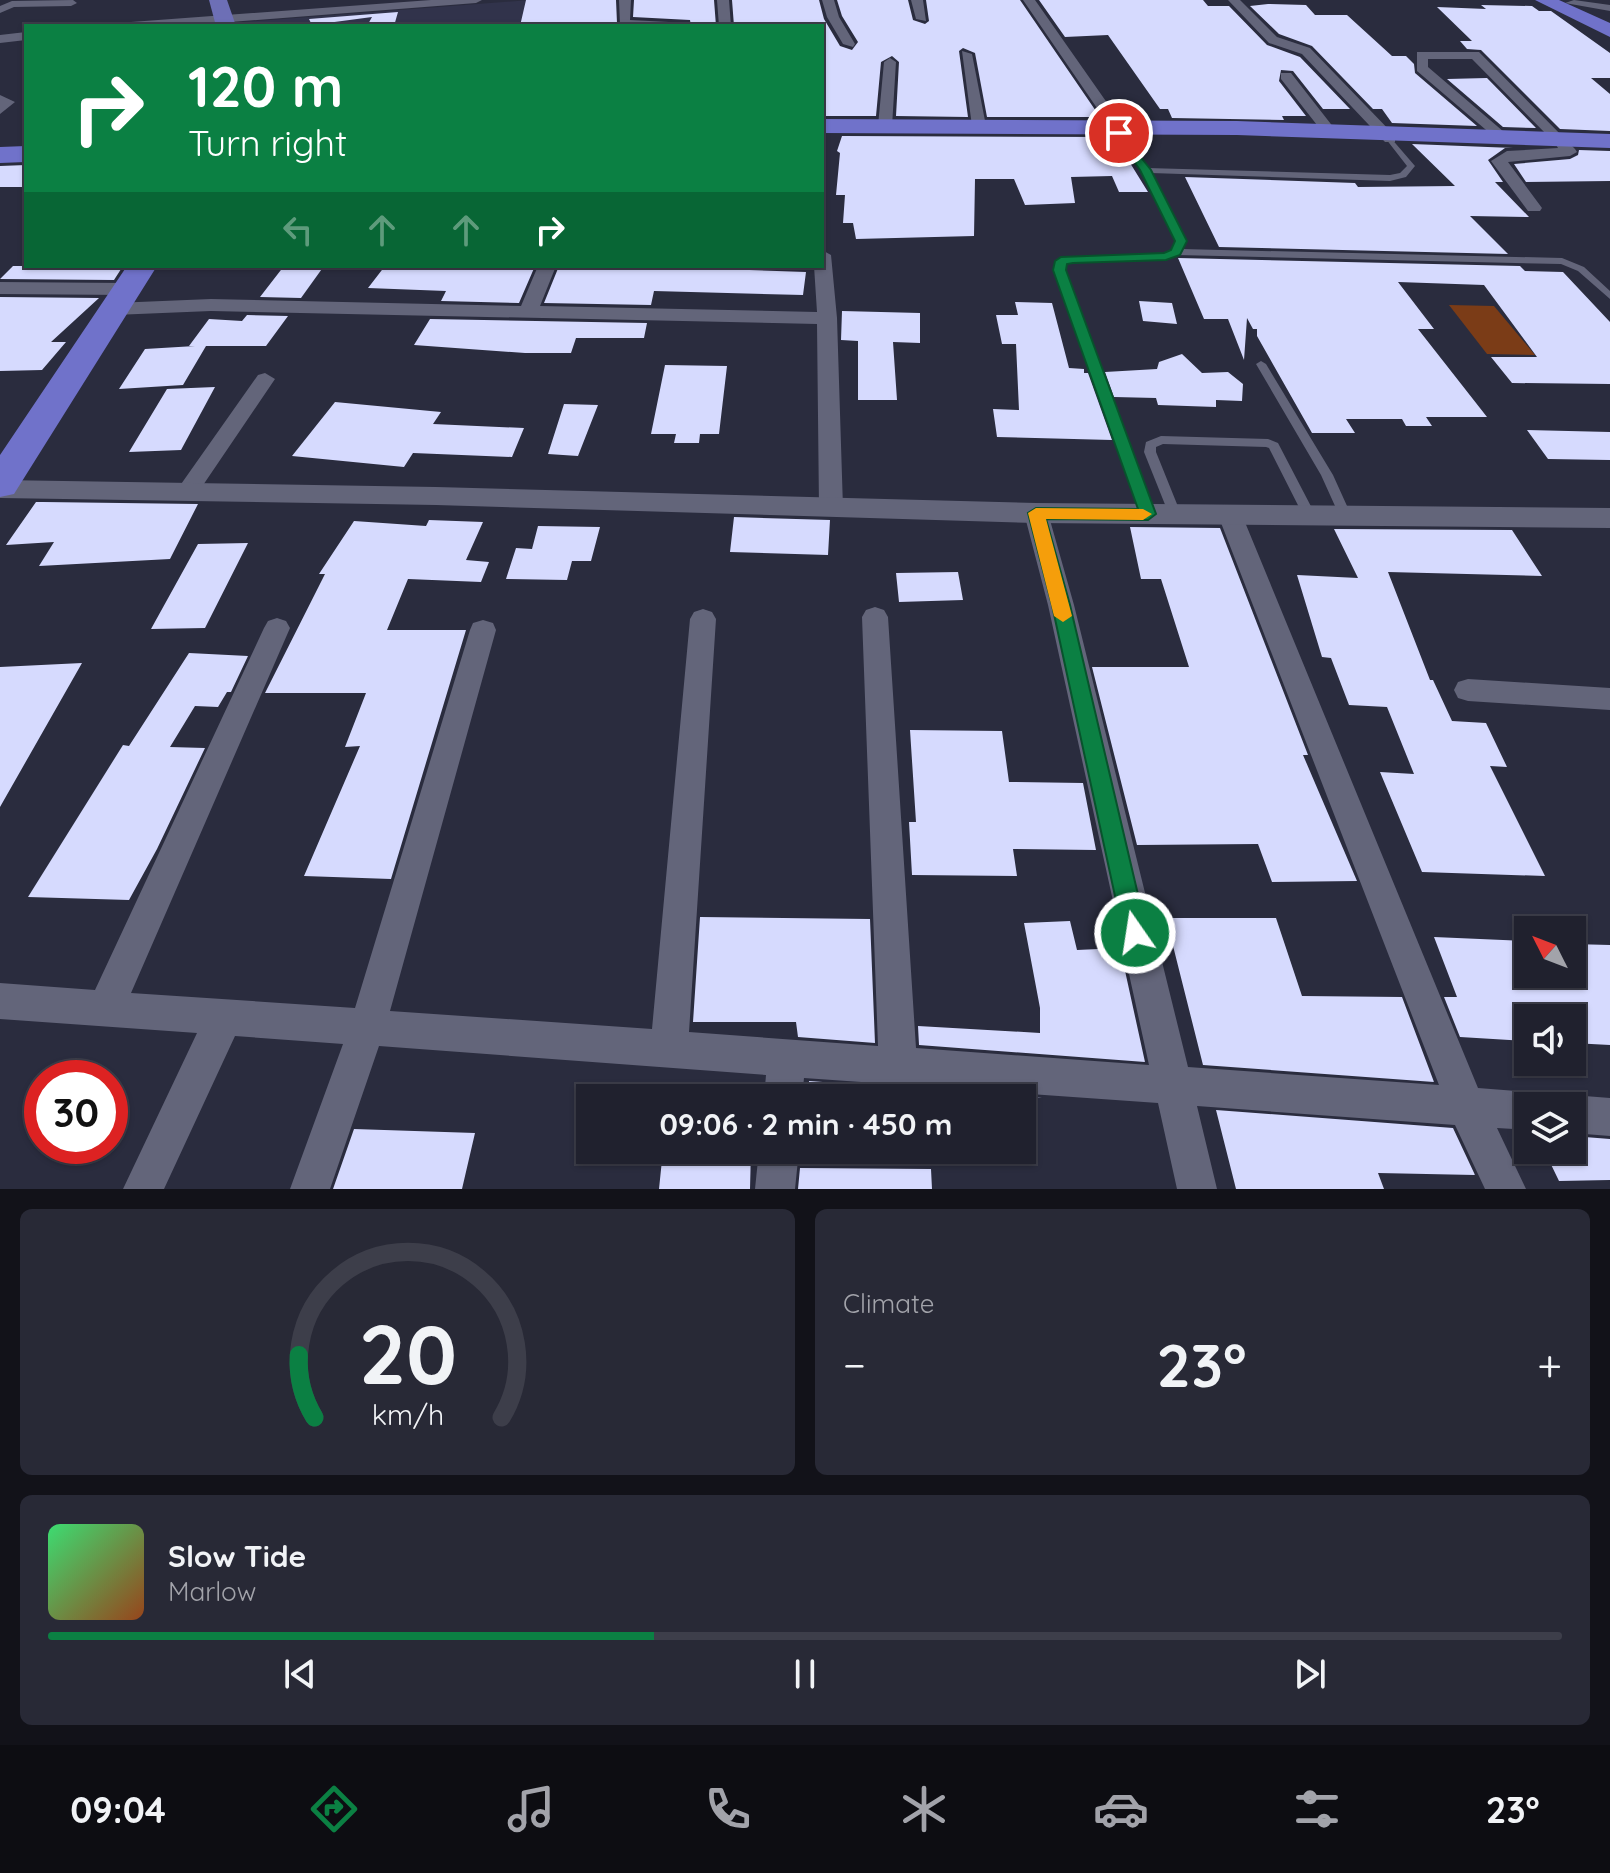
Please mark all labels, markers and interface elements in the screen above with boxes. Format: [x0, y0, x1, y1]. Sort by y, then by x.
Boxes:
text: 120 m [188, 51, 343, 121]
icon: right [56, 56, 160, 160]
pin [1085, 99, 1153, 167]
icon: arrive [1097, 111, 1141, 155]
text: Turn right [188, 120, 347, 165]
icon: left [276, 208, 320, 252]
icon: ahead [360, 208, 404, 252]
icon: ahead [444, 208, 488, 252]
icon: right [528, 208, 572, 252]
position arrow [1093, 891, 1177, 975]
north arrow [1514, 916, 1586, 988]
map controls [1514, 916, 1586, 1164]
button: sound [1514, 1004, 1586, 1076]
speed limit sign: 30 [24, 1060, 128, 1164]
button: layers [1514, 1092, 1586, 1164]
text: 09:06 · 2 min · 450 m [659, 1105, 953, 1143]
text: Climate [843, 1287, 934, 1320]
text: 20 [358, 1301, 457, 1405]
text: 23° [1157, 1327, 1247, 1402]
text: − [843, 1337, 866, 1392]
text: + [1537, 1337, 1562, 1392]
text: km/h [371, 1396, 444, 1432]
text: Slow Tide [168, 1537, 306, 1575]
text: Marlow [168, 1575, 256, 1608]
icon: previous [278, 1652, 322, 1696]
icon: pause [783, 1652, 827, 1696]
icon: next [1288, 1652, 1332, 1696]
icon: directions [306, 1781, 362, 1837]
icon: music [503, 1781, 559, 1837]
icon: phone [700, 1781, 756, 1837]
icon: climate [896, 1781, 952, 1837]
icon: car [1093, 1781, 1149, 1837]
icon: filters [1289, 1781, 1345, 1837]
text: 09:04 [70, 1787, 166, 1832]
text: 23° [1486, 1787, 1540, 1832]

